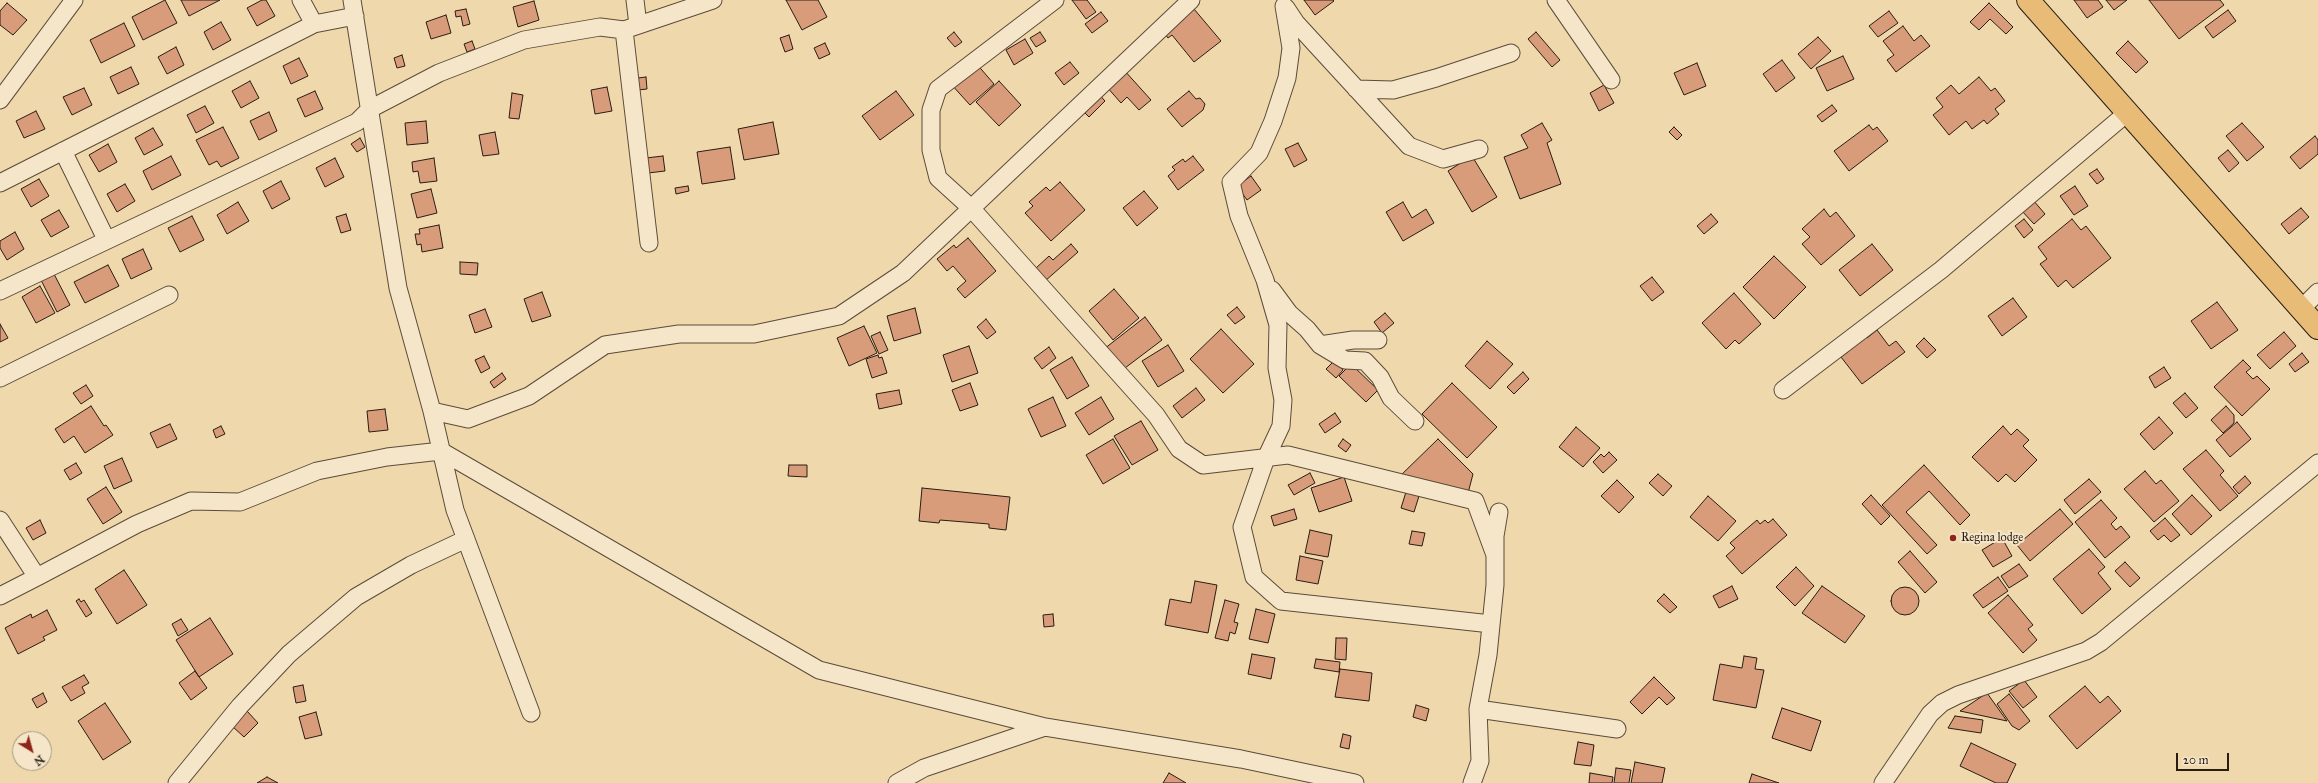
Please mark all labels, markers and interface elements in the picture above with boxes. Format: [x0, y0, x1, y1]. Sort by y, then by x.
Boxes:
place label: Regina lodge [1961, 531, 2023, 545]
marker: Regina lodge [1948, 533, 1958, 543]
north arrow [12, 731, 52, 771]
scale bar [2178, 745, 2231, 771]
text: N [31, 752, 47, 768]
text: 20 m [2183, 753, 2209, 767]

